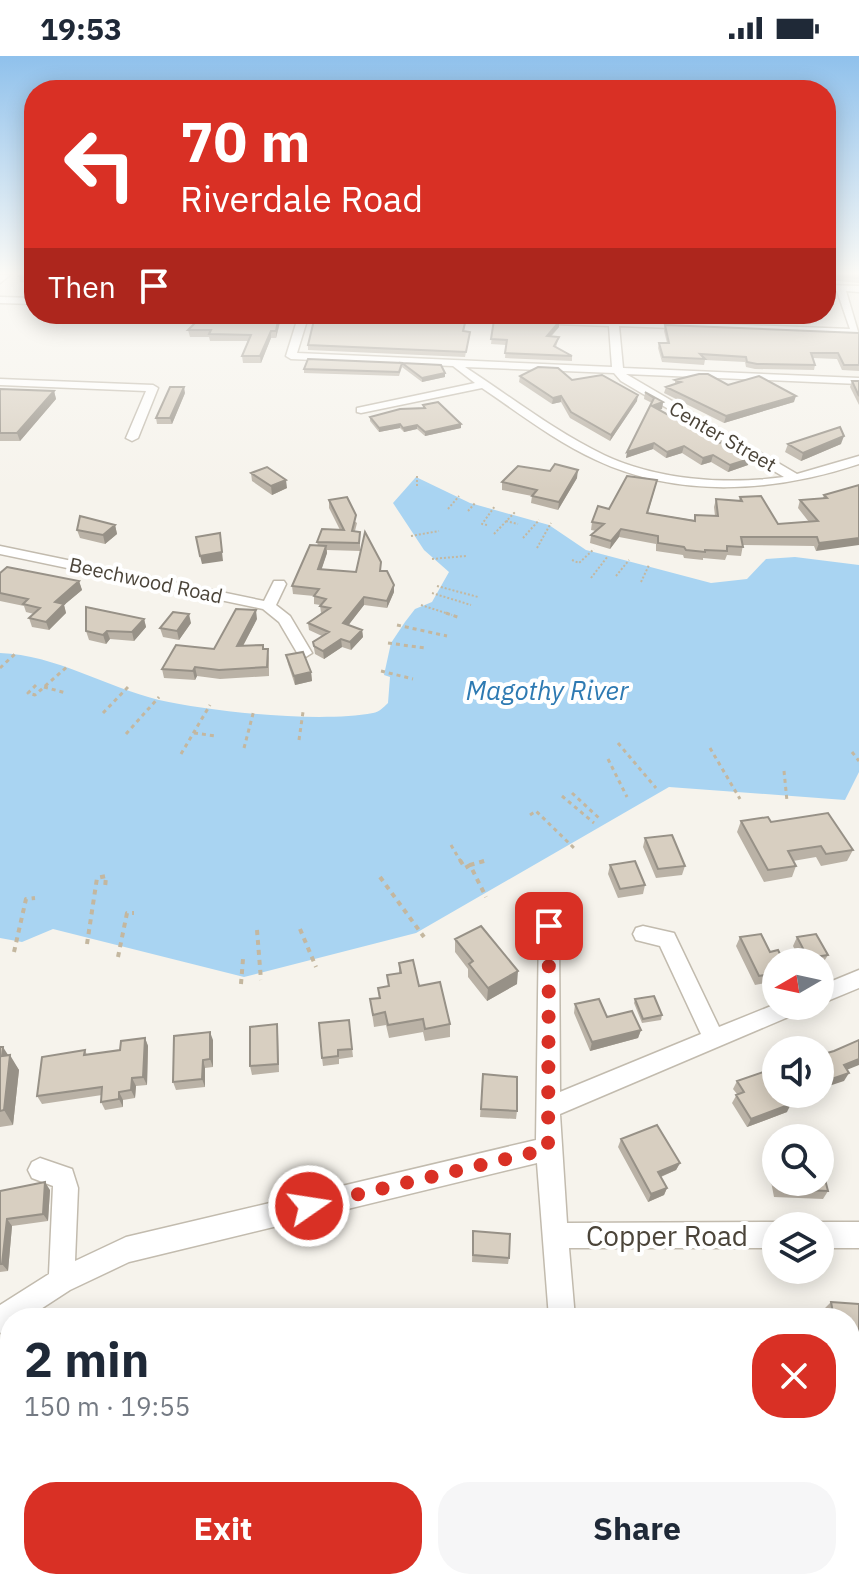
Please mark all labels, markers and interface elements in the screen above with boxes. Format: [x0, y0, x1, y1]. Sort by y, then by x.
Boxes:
text: 19:53 [40, 9, 122, 48]
text: 70 m [180, 105, 310, 177]
icon: left [48, 112, 152, 216]
text: Riverdale Road [180, 175, 423, 222]
icon: arrive [132, 264, 176, 308]
text: Then [48, 267, 116, 306]
street label: Center Street [664, 394, 782, 478]
street label: Beechwood Road [67, 551, 225, 609]
water label: Magothy River [466, 673, 630, 707]
pin [515, 892, 583, 960]
icon: arrive [527, 904, 571, 948]
north arrow [762, 948, 834, 1020]
map controls [762, 948, 834, 1284]
button: sound [762, 1036, 834, 1108]
button: search [762, 1124, 834, 1196]
position arrow [267, 1164, 351, 1248]
button: layers [762, 1212, 834, 1284]
street label: Copper Road [586, 1217, 748, 1254]
text: 2 min [24, 1328, 149, 1390]
button: close [752, 1334, 836, 1418]
text: 150 m · 19:55 [24, 1389, 190, 1423]
button: Exit [24, 1482, 422, 1574]
button: Share [438, 1482, 836, 1574]

